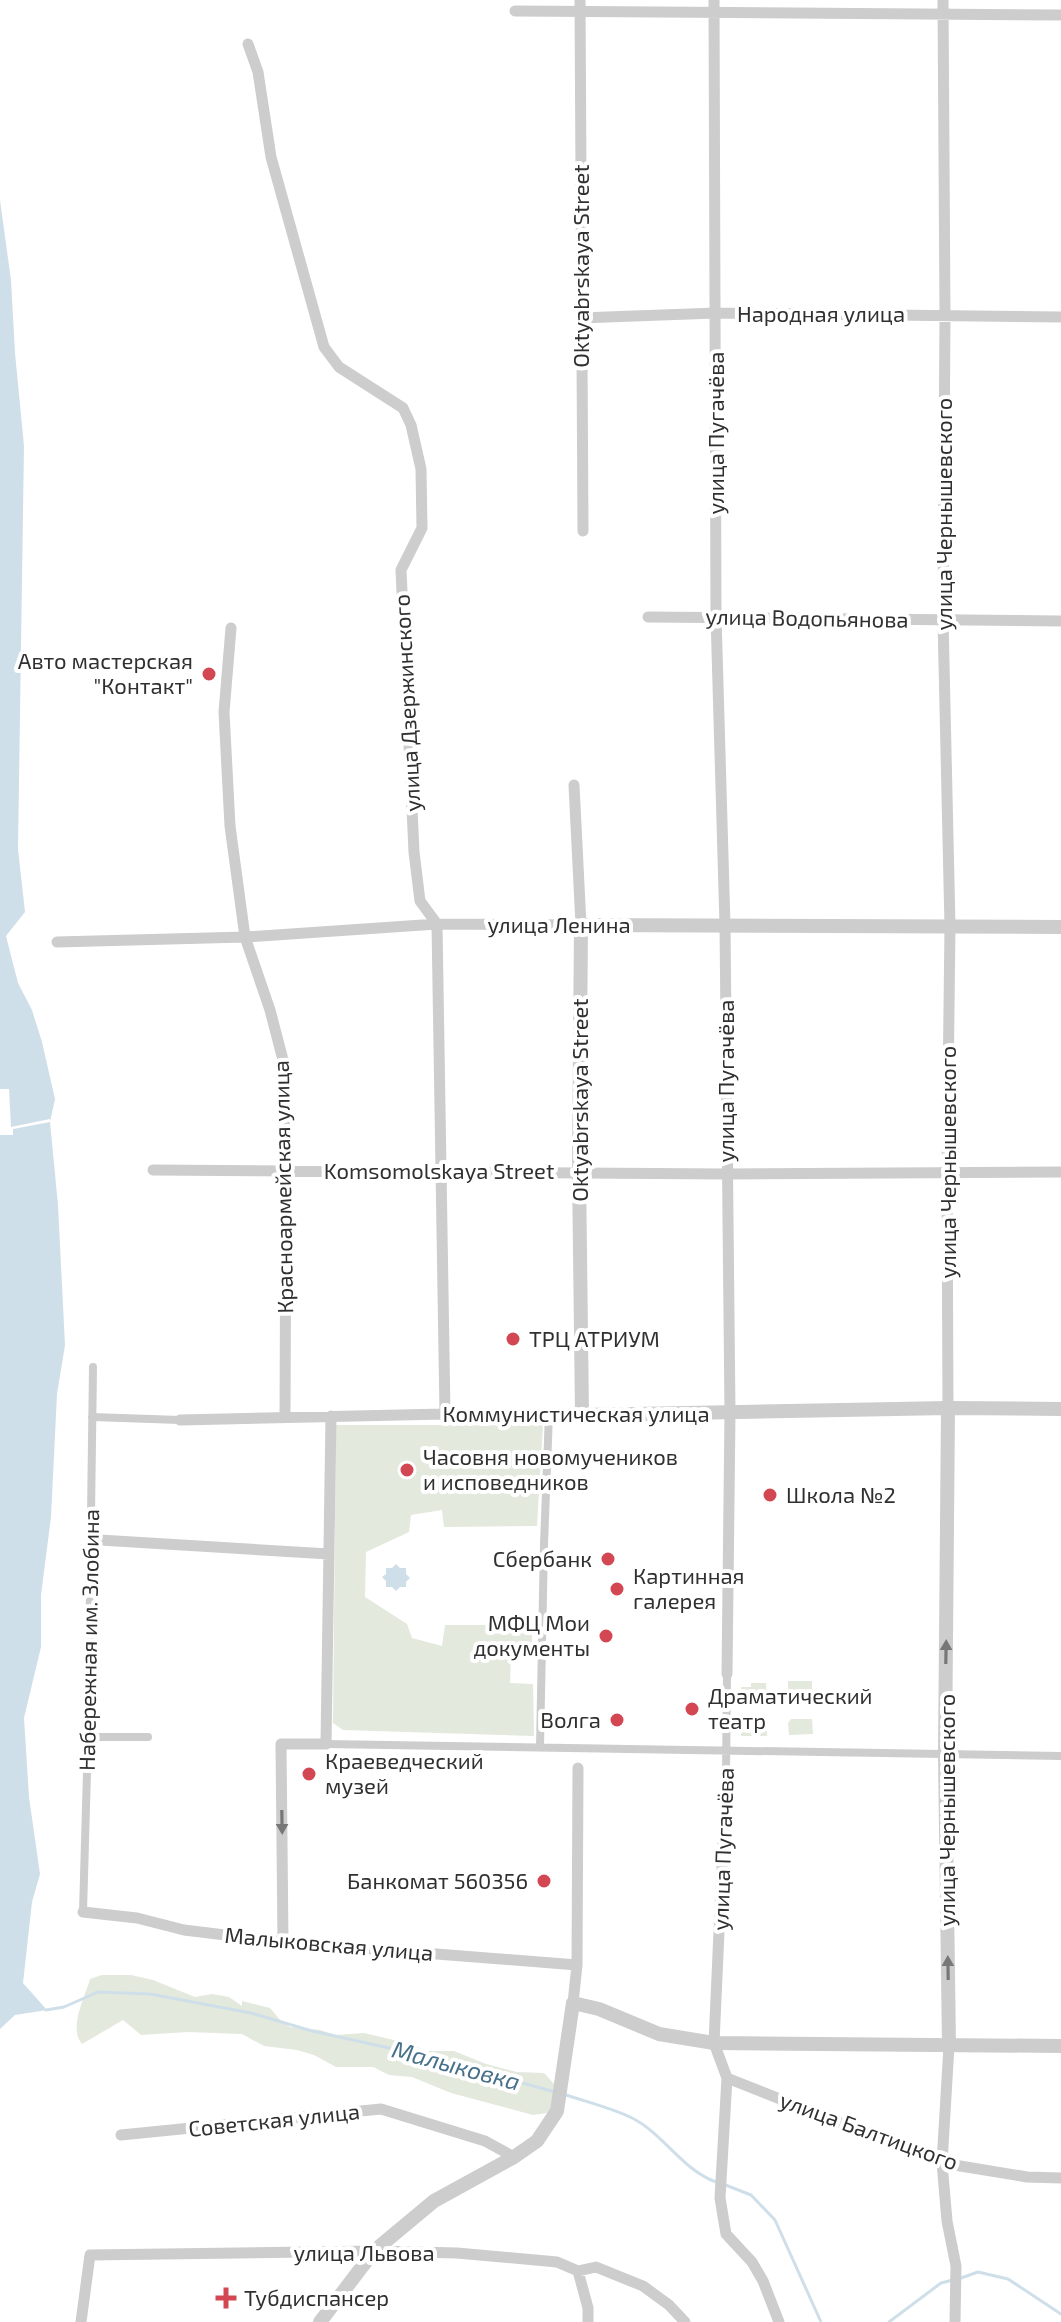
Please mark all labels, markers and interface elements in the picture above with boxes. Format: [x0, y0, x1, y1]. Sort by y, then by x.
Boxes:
street label: Oktyabrskaya Street [567, 164, 593, 368]
street label: Народная улица [737, 300, 905, 327]
street label: улица Пугачёва [702, 352, 729, 515]
street label: улица Чернышевского [930, 398, 957, 630]
street label: улица Дзержинского [387, 594, 426, 813]
street label: улица Водопьянова [705, 602, 909, 633]
place label: Авто мастерская "Контакт" [18, 647, 193, 698]
marker: Авто мастерская "Контакт" [200, 665, 218, 683]
street label: улица Ленина [487, 911, 631, 938]
street label: Oktyabrskaya Street [566, 998, 592, 1202]
street label: улица Пугачёва [712, 1000, 739, 1163]
street label: улица Чернышевского [934, 1046, 961, 1278]
street label: Красноармейская улица [267, 1060, 298, 1314]
street label: Komsomolskaya Street [324, 1157, 554, 1183]
place label: ТРЦ АТРИУМ [529, 1325, 660, 1351]
marker: ТРЦ АТРИУМ [504, 1330, 522, 1348]
street label: Коммунистическая улица [442, 1400, 710, 1427]
place label: Часовня новомучеников и исповедников [423, 1443, 678, 1494]
marker: Часовня новомучеников и исповедников [398, 1461, 416, 1479]
place label: Школа №2 [786, 1481, 896, 1507]
marker: Школа №2 [761, 1486, 779, 1504]
street label: Набережная им. Злобина [73, 1509, 103, 1771]
place label: Сбербанк [493, 1545, 592, 1571]
marker: Сбербанк [599, 1550, 617, 1568]
place label: Картинная галерея [633, 1562, 745, 1613]
marker: Картинная галерея [608, 1580, 626, 1598]
place label: МФЦ Мои документы [473, 1609, 590, 1661]
marker: МФЦ Мои документы [597, 1627, 615, 1645]
one-way arrow [940, 1639, 952, 1664]
place label: Драматический театр [708, 1682, 873, 1733]
street label: улица Чернышевского [933, 1694, 960, 1926]
marker: Драматический театр [683, 1700, 701, 1718]
place label: Волга [540, 1706, 601, 1732]
marker: Волга [608, 1711, 626, 1729]
place label: Краеведческий музей [325, 1747, 484, 1799]
marker: Краеведческий музей [300, 1765, 318, 1783]
street label: улица Пугачёва [706, 1767, 739, 1931]
one-way arrow [276, 1810, 288, 1835]
place label: Банкомат 560356 [347, 1867, 528, 1893]
marker: Банкомат 560356 [535, 1872, 553, 1890]
street label: Малыковская улица [224, 1921, 434, 1966]
one-way arrow [942, 1955, 954, 1980]
water label: Малыковка [389, 2034, 524, 2096]
street label: улица Балтицкого [776, 2086, 962, 2175]
street label: Советская улица [187, 2097, 361, 2142]
street label: улица Львова [293, 2239, 435, 2266]
place label: Тубдиспансер [244, 2284, 389, 2311]
marker: Тубдиспансер [215, 2287, 237, 2309]

